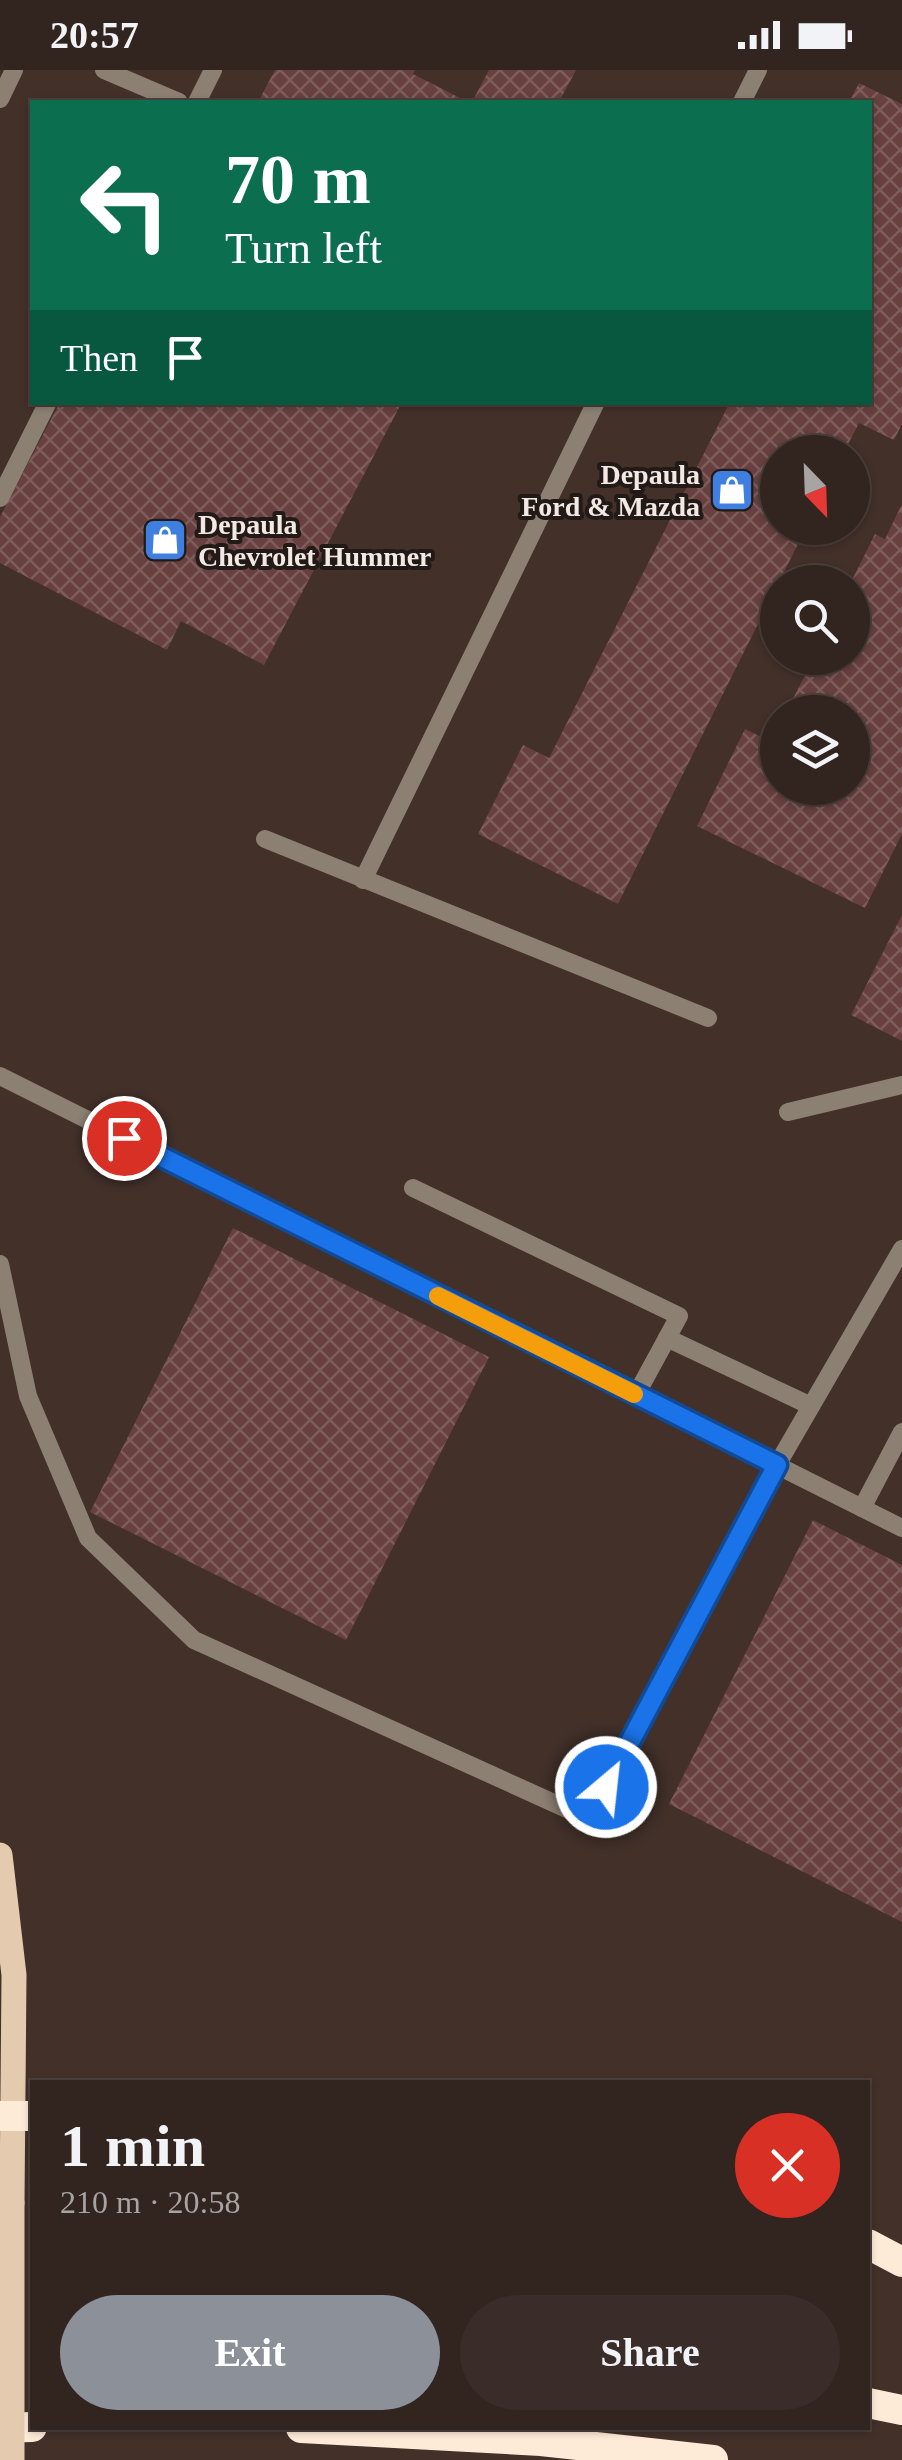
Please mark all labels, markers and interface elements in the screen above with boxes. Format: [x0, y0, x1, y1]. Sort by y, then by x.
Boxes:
text: 20:57 [50, 14, 139, 56]
icon: left [60, 140, 190, 270]
text: 70 m [225, 141, 371, 218]
text: Turn left [225, 223, 382, 273]
icon: arrive [158, 330, 213, 385]
text: Then [60, 337, 138, 379]
north arrow [760, 435, 870, 545]
map controls [760, 435, 870, 805]
place label: Depaula Ford & Mazda [521, 459, 700, 522]
shop icon: Depaula Ford & Mazda [709, 467, 755, 513]
place label: Depaula Chevrolet Hummer [198, 509, 432, 572]
shop icon: Depaula Chevrolet Hummer [142, 517, 188, 563]
button: search [760, 565, 870, 675]
button: layers [760, 695, 870, 805]
pin [82, 1096, 167, 1181]
icon: arrive [97, 1111, 152, 1166]
position arrow [554, 1735, 658, 1839]
text: 1 min [60, 2113, 205, 2179]
button: close [735, 2113, 840, 2218]
text: 210 m · 20:58 [60, 2184, 240, 2220]
button: Exit [60, 2295, 440, 2410]
button: Share [460, 2295, 840, 2410]

